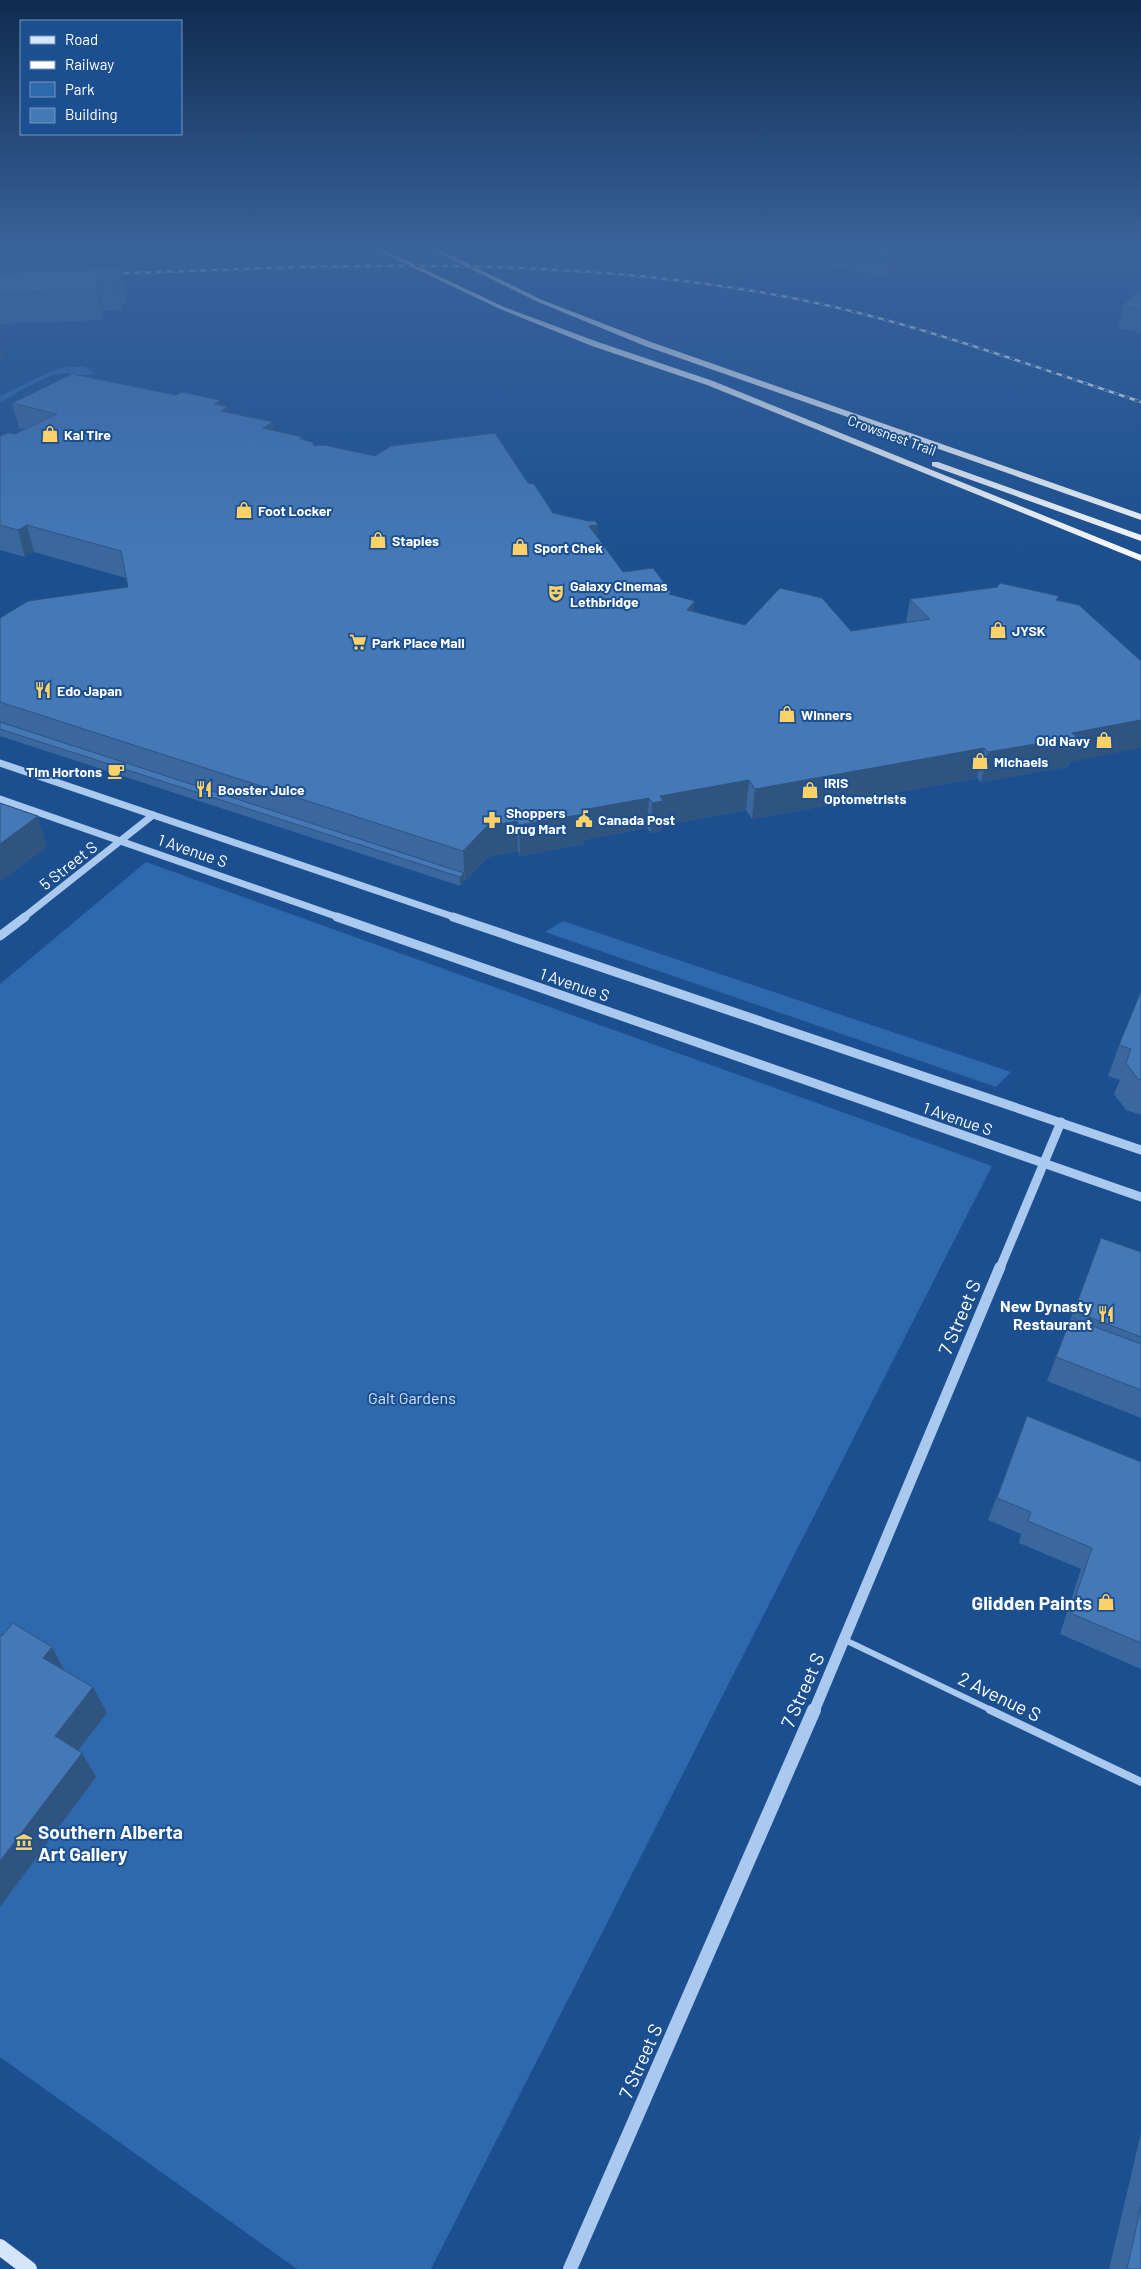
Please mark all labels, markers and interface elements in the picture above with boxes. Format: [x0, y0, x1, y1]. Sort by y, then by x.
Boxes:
legend [20, 20, 182, 135]
text: Road [65, 30, 98, 48]
text: Railway [65, 55, 114, 73]
text: Park [65, 80, 95, 98]
text: Building [65, 105, 118, 123]
street label: Crowsnest Trail [845, 411, 939, 459]
shop icon: Kal Tire [40, 424, 60, 444]
place label: Kal Tire [64, 426, 111, 443]
shop icon: Foot Locker [234, 500, 254, 520]
place label: Foot Locker [258, 502, 332, 519]
shop icon: Staples [368, 530, 388, 550]
place label: Staples [392, 532, 439, 549]
shop icon: Sport Chek [510, 537, 530, 557]
place label: Sport Chek [534, 539, 603, 556]
place label: Galaxy Cinemas Lethbridge [570, 577, 668, 610]
theatre icon: Galaxy Cinemas Lethbridge [546, 583, 566, 603]
shop icon: JYSK [988, 620, 1008, 640]
place label: JYSK [1012, 622, 1046, 639]
supermarket icon: Park Place Mall [348, 632, 368, 652]
place label: Park Place Mall [372, 634, 465, 651]
restaurant icon: Edo Japan [33, 680, 53, 700]
place label: Edo Japan [57, 682, 122, 699]
shop icon: Winners [777, 704, 797, 724]
place label: Winners [801, 706, 852, 723]
shop icon: Old Navy [1094, 730, 1114, 750]
place label: Old Navy [1036, 732, 1090, 749]
shop icon: Michaels [970, 751, 990, 771]
place label: Michaels [994, 753, 1048, 770]
cafe icon: Tim Hortons [106, 761, 126, 781]
place label: Tim Hortons [26, 763, 102, 780]
place label: IRIS Optometrists [824, 774, 906, 807]
restaurant icon: Booster Juice [194, 779, 214, 799]
shop icon: IRIS Optometrists [800, 780, 820, 800]
place label: Booster Juice [218, 781, 305, 798]
place label: Shoppers Drug Mart [506, 804, 566, 837]
public building icon: Canada Post [574, 809, 594, 829]
pharmacy icon: Shoppers Drug Mart [482, 810, 502, 830]
place label: Canada Post [598, 811, 675, 828]
street label: 1 Avenue S [156, 829, 230, 871]
street label: 5 Street S [35, 837, 101, 893]
street label: 1 Avenue S [538, 963, 612, 1005]
street label: 1 Avenue S [921, 1097, 995, 1139]
street label: 7 Street S [933, 1276, 985, 1358]
place label: New Dynasty Restaurant [1000, 1296, 1092, 1333]
restaurant icon: New Dynasty Restaurant [1096, 1304, 1116, 1324]
park label: Galt Gardens [368, 1388, 456, 1407]
place label: Glidden Paints [972, 1591, 1092, 1614]
shop icon: Glidden Paints [1096, 1592, 1116, 1612]
street label: 7 Street S [775, 1649, 829, 1731]
street label: 2 Avenue S [955, 1666, 1045, 1726]
place label: Southern Alberta Art Gallery [38, 1820, 183, 1865]
museum icon: Southern Alberta Art Gallery [14, 1832, 34, 1852]
street label: 7 Street S [613, 2020, 667, 2102]

